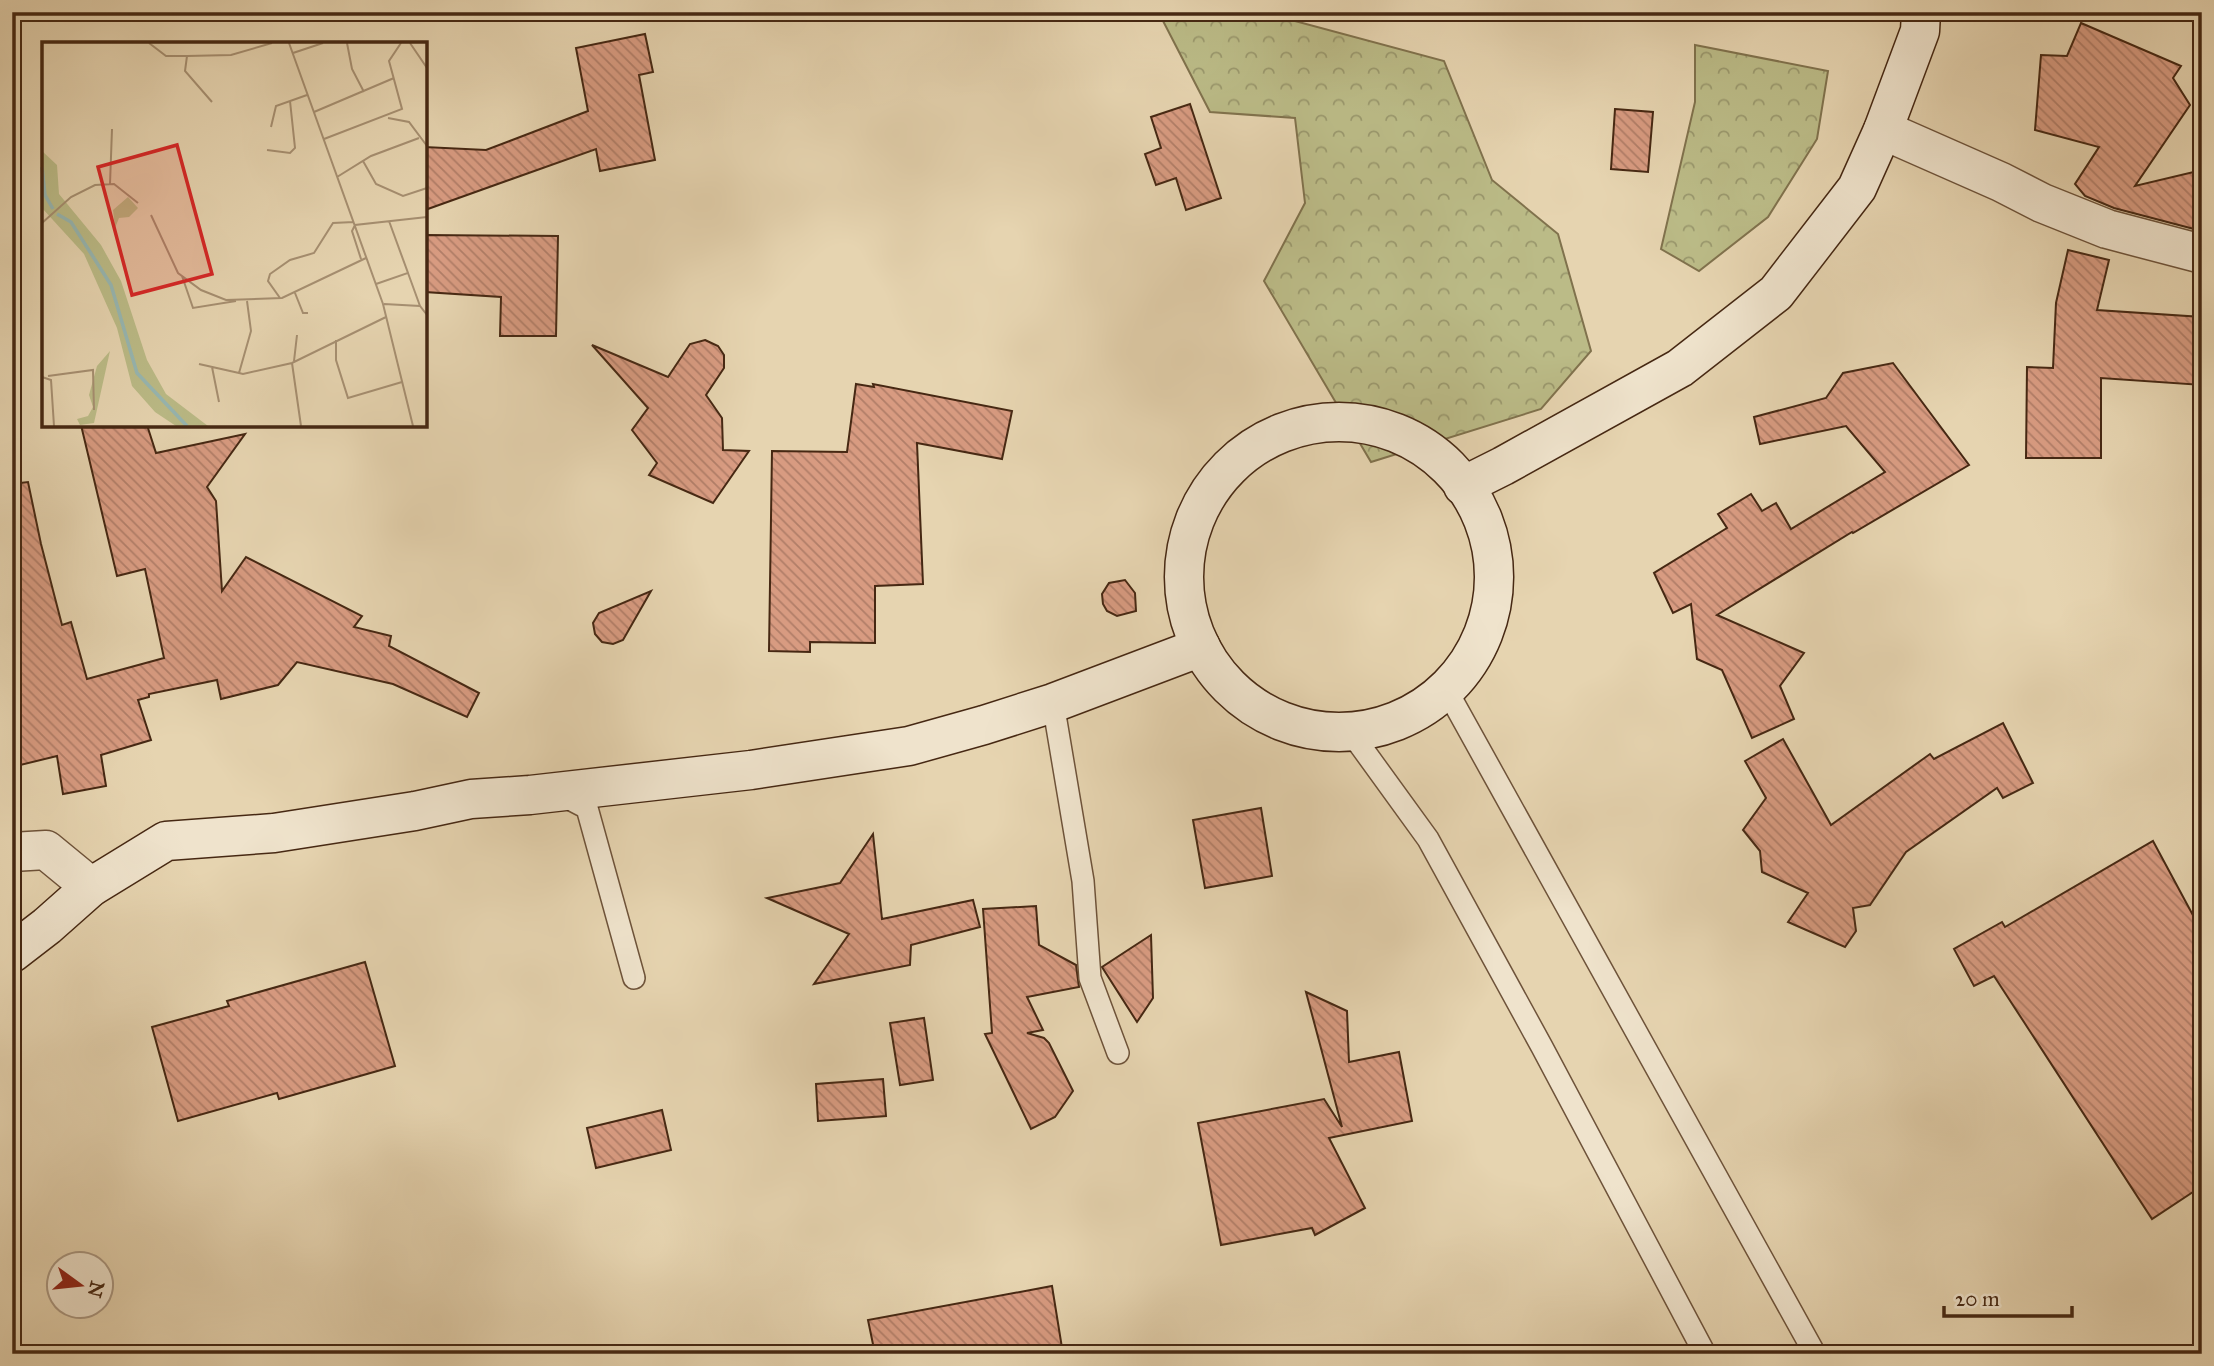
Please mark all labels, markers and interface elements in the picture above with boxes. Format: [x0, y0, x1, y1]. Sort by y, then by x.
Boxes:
inset map [42, 42, 427, 427]
north arrow [46, 1250, 116, 1320]
scale bar [1944, 1275, 2072, 1319]
text: N [83, 1279, 109, 1300]
text: 20 m [1955, 1286, 2000, 1312]

